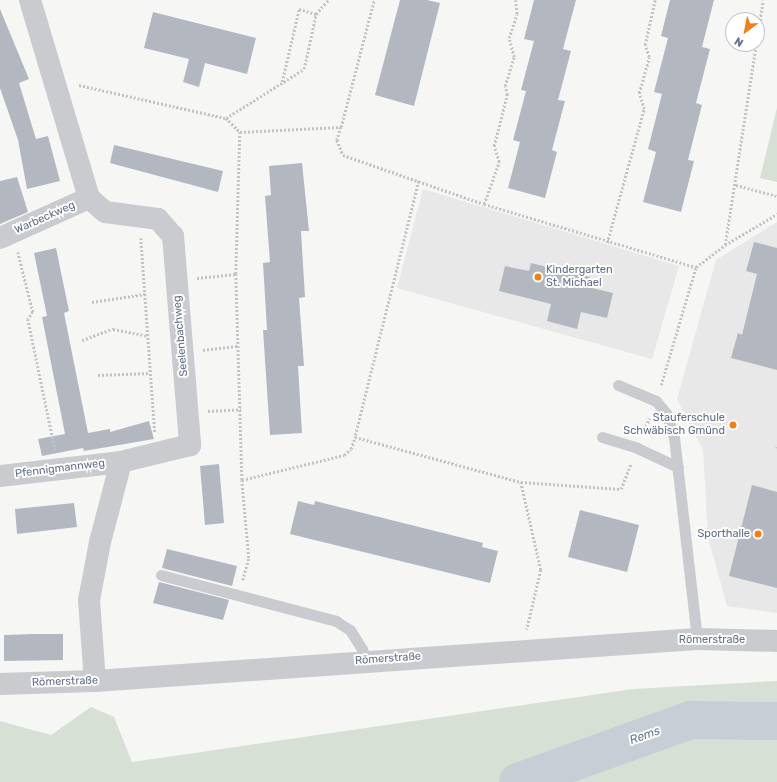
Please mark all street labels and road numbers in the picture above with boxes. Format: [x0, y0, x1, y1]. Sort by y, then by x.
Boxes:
street label: Warbeckweg [13, 199, 77, 237]
street label: Seelenbachweg [171, 295, 191, 377]
street label: Pfennigmannweg [14, 457, 106, 481]
street label: Römerstraße [679, 633, 745, 647]
street label: Römerstraße [354, 650, 422, 668]
street label: Römerstraße [32, 674, 98, 690]

